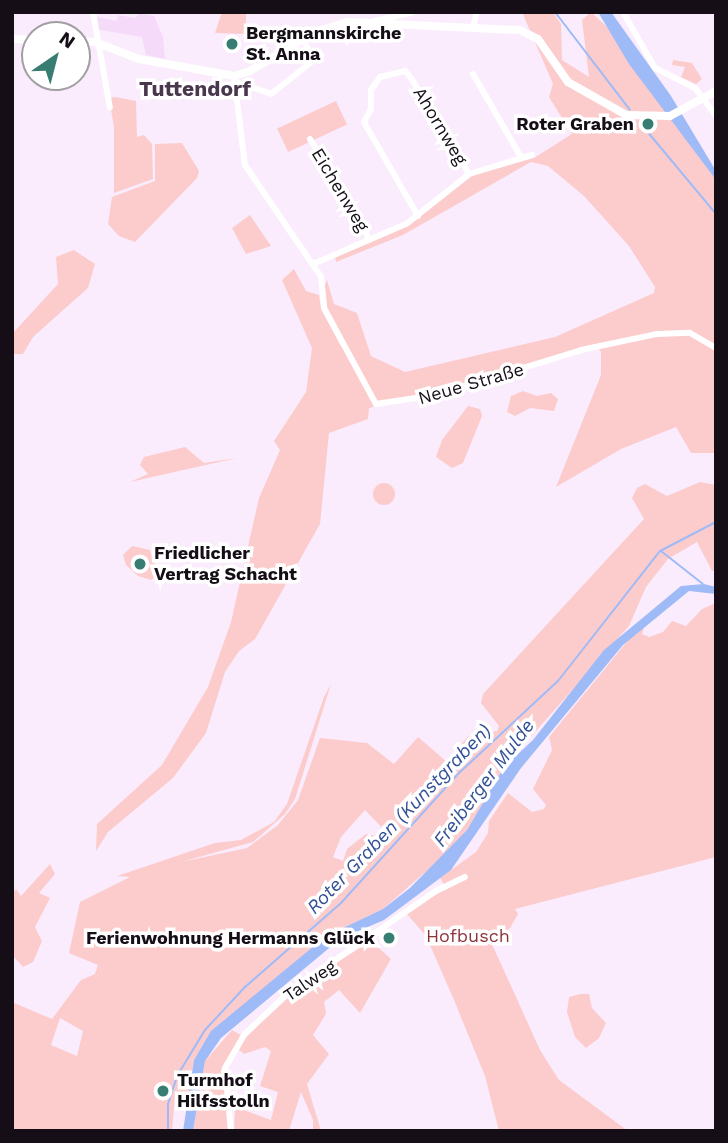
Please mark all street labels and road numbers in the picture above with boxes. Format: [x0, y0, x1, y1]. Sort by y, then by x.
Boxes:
street label: Ahornweg [408, 83, 472, 169]
street label: Eichenweg [307, 144, 373, 236]
street label: Neue Straße [416, 359, 526, 409]
street label: Talweg [279, 956, 341, 1006]

